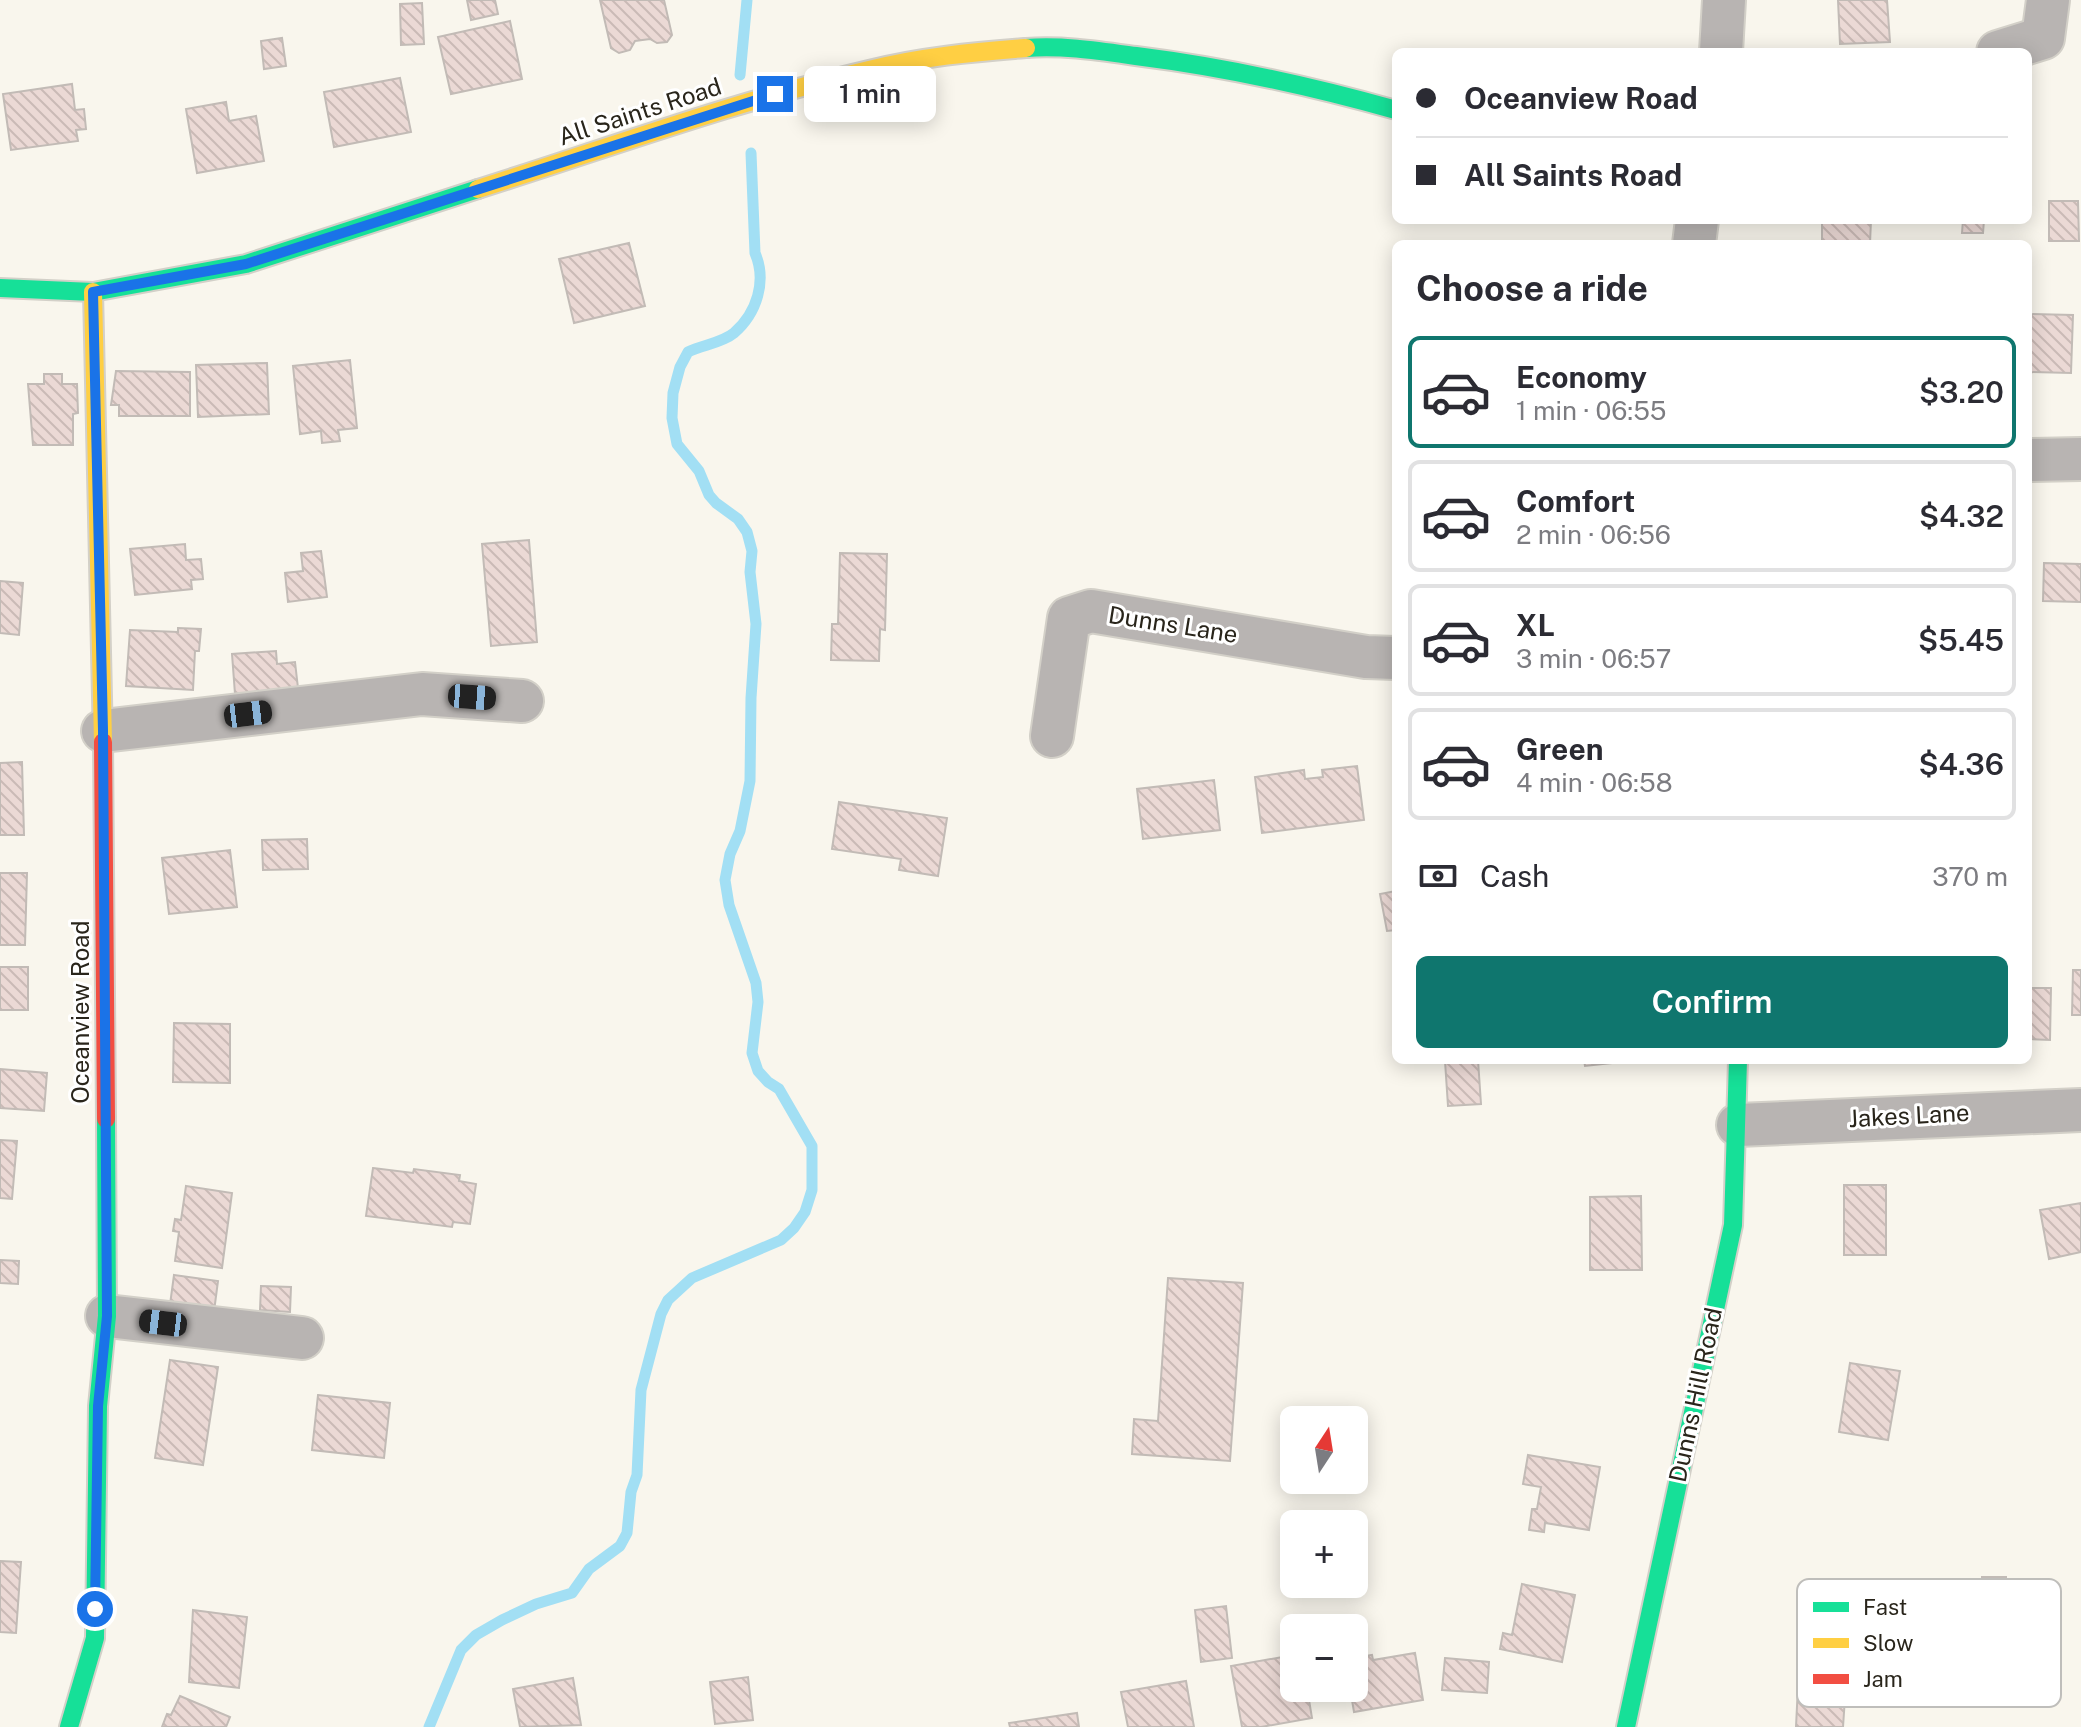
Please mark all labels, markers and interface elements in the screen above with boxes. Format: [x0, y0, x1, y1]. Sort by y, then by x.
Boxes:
callout: 1 min [803, 66, 935, 122]
street label: All Saints Road [555, 72, 725, 151]
route end [757, 76, 793, 112]
text: 1 min [839, 78, 901, 109]
text: Oceanview Road [1464, 80, 1698, 116]
text: All Saints Road [1464, 157, 1682, 193]
text: Choose a ride [1416, 267, 1648, 309]
icon: car [1420, 356, 1492, 428]
text: Economy [1516, 359, 1647, 395]
text: $3.20 [1919, 374, 2004, 410]
text: 1 min · 06:55 [1516, 395, 1667, 426]
icon: car [1420, 480, 1492, 552]
text: Comfort [1516, 483, 1635, 519]
text: $4.32 [1919, 498, 2004, 534]
text: 2 min · 06:56 [1516, 519, 1671, 550]
street label: Dunns Lane [1107, 600, 1240, 648]
icon: car [1420, 604, 1492, 676]
text: XL [1516, 607, 1555, 643]
text: $5.45 [1918, 622, 2004, 658]
text: 3 min · 06:57 [1516, 643, 1671, 674]
car [447, 683, 497, 711]
car [223, 699, 273, 729]
icon: car [1420, 728, 1492, 800]
text: Green [1516, 731, 1603, 767]
text: $4.36 [1918, 746, 2004, 782]
text: 4 min · 06:58 [1516, 767, 1672, 798]
icon: cash [1416, 854, 1460, 898]
text: Cash [1480, 858, 1549, 894]
text: 370 m [1932, 861, 2008, 892]
street label: Oceanview Road [66, 920, 94, 1104]
button: Confirm [1416, 956, 2008, 1048]
street label: Jakes Lane [1848, 1098, 1970, 1132]
street label: Dunns Hill Road [1663, 1305, 1727, 1485]
car [138, 1308, 188, 1338]
north arrow [1280, 1406, 1368, 1494]
map controls [1280, 1406, 1368, 1702]
button: + [1280, 1510, 1368, 1598]
legend [1797, 1579, 2061, 1707]
route start [77, 1591, 113, 1627]
text: Fast [1863, 1594, 1907, 1620]
button: − [1280, 1614, 1368, 1702]
text: Slow [1863, 1630, 1913, 1656]
text: Jam [1863, 1666, 1903, 1692]

